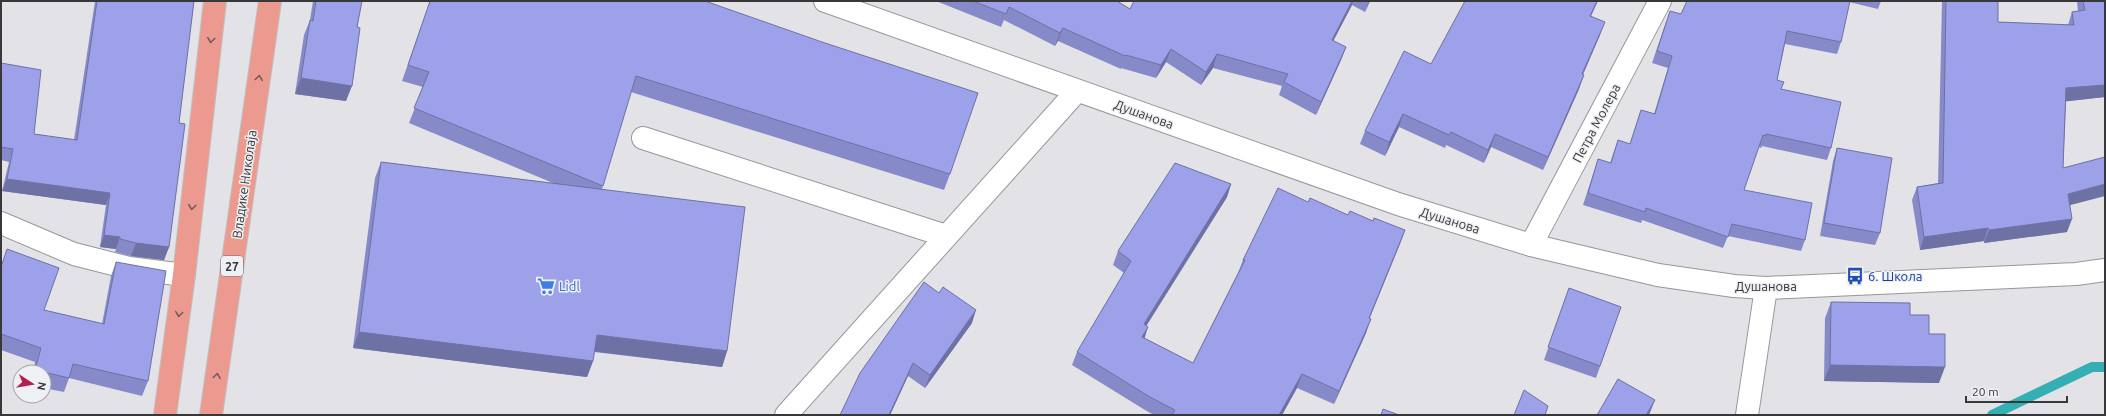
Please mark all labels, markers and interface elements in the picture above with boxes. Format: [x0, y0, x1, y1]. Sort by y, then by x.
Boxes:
one-way arrow [207, 37, 216, 43]
one-way arrow [254, 75, 263, 81]
street label: Петра Молера [1569, 81, 1623, 165]
street label: Душанова [1112, 97, 1176, 131]
street label: Владике Николаја [229, 129, 259, 239]
one-way arrow [187, 204, 196, 210]
street label: Душанова [1418, 204, 1482, 236]
road number: 27 [221, 256, 243, 276]
bus stop icon: 6. Школа [1845, 266, 1865, 286]
place label: 6. Школа [1868, 269, 1922, 283]
supermarket icon: Lidl [536, 276, 556, 296]
place label: Lidl [559, 279, 580, 293]
street label: Душанова [1735, 279, 1797, 293]
one-way arrow [174, 311, 183, 317]
north arrow [12, 364, 52, 404]
one-way arrow [212, 373, 221, 379]
scale bar [1966, 378, 2067, 404]
text: N [35, 381, 49, 391]
text: 20 m [1972, 385, 1999, 398]

